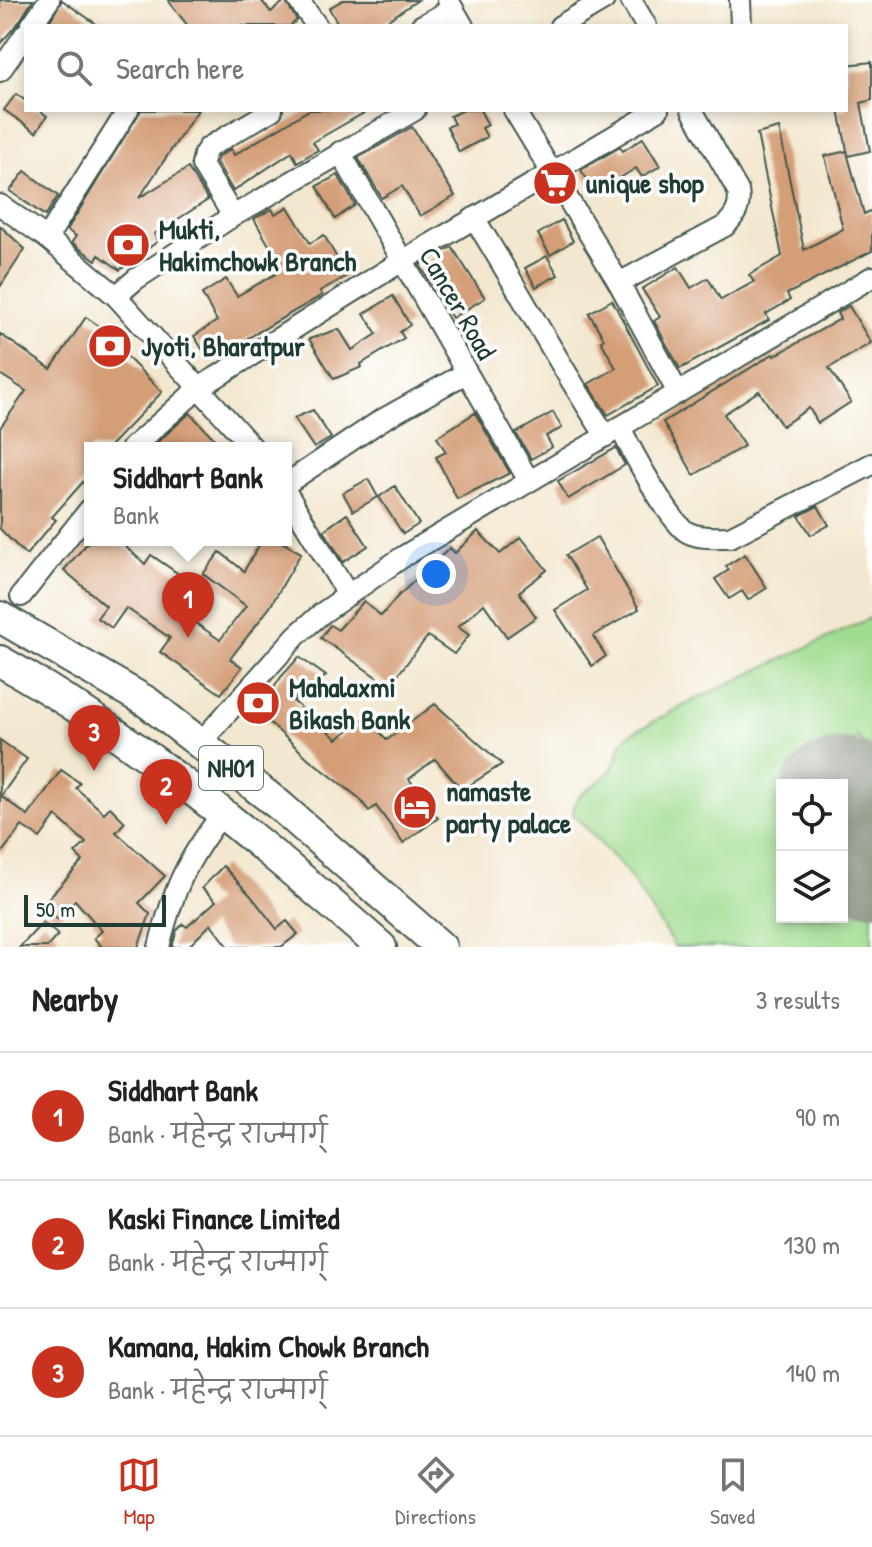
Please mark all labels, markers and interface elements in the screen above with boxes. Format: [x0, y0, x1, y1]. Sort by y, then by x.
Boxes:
search box [24, 24, 848, 112]
icon: search [52, 46, 96, 90]
text: Search here [116, 48, 244, 88]
supermarket icon: unique shop [531, 159, 579, 207]
place label: unique shop [586, 164, 705, 203]
place label: Mukti, Hakimchowk Branch [159, 210, 356, 280]
bank icon: Mukti, Hakimchowk Branch [104, 221, 152, 269]
street label: Cancer Road [411, 240, 506, 366]
bank icon: Jyoti, Bharatpur [86, 322, 134, 370]
place label: Jyoti, Bharatpur [141, 327, 305, 366]
popup [84, 442, 292, 546]
text: Siddhart Bank [113, 457, 263, 497]
text: Bank [113, 497, 159, 532]
your location [416, 554, 456, 594]
pin: 1 [162, 572, 214, 638]
place label: Mahalaxmi Bikash Bank [289, 668, 411, 738]
bank icon: Mahalaxmi Bikash Bank [234, 679, 282, 727]
pin: 3 [68, 705, 120, 771]
road number: NH01 [199, 746, 263, 790]
pin: 2 [140, 759, 192, 825]
place label: namaste party palace [446, 772, 572, 843]
map controls [776, 779, 848, 923]
button: locate [776, 779, 848, 851]
hotel icon: namaste party palace [391, 783, 439, 831]
button: layers [776, 851, 848, 923]
scale bar [24, 891, 166, 927]
text: 50 m [36, 894, 75, 924]
text: Nearby [32, 976, 118, 1022]
text: 3 results [756, 982, 840, 1017]
text: Siddhart Bank [108, 1070, 258, 1110]
text: 1 [53, 1099, 63, 1134]
text: 90 m [795, 1099, 840, 1134]
text: Bank · महेन्द्र राज्मार्ग् [108, 1116, 327, 1151]
text: Kaski Finance Limited [108, 1198, 339, 1238]
text: 2 [52, 1227, 64, 1262]
text: 130 m [784, 1227, 840, 1262]
text: Bank · महेन्द्र राज्मार्ग् [108, 1244, 327, 1279]
text: Kamana, Hakim Chowk Branch [108, 1326, 429, 1366]
text: 3 [52, 1355, 64, 1390]
text: 140 m [786, 1355, 840, 1390]
text: Bank · महेन्द्र राज्मार्ग् [108, 1372, 327, 1407]
tab: Map [117, 1453, 161, 1531]
tab: Directions [395, 1453, 476, 1531]
tab: Saved [710, 1453, 755, 1531]

